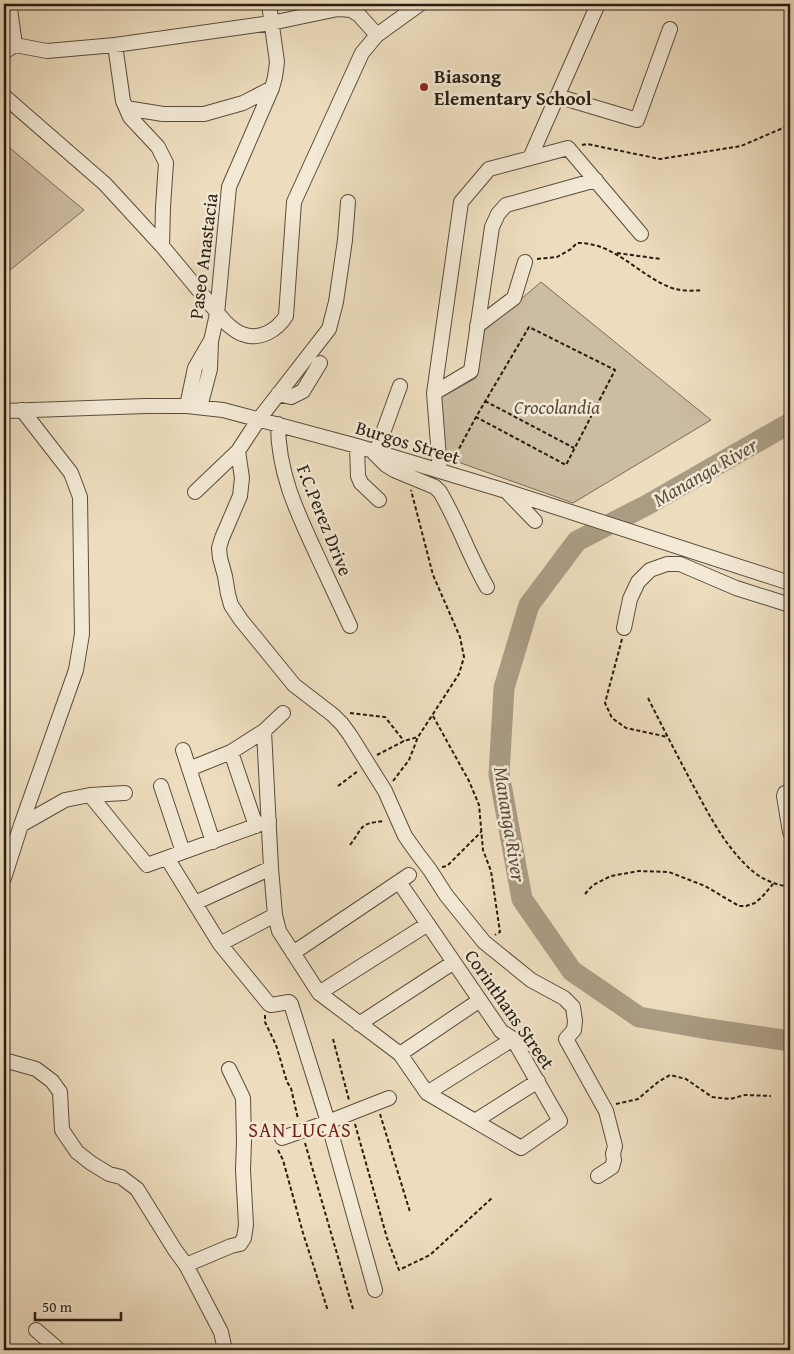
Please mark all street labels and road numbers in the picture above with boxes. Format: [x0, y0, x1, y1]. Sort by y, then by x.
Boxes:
street label: Paseo Anastacia [181, 191, 225, 321]
street label: Burgos Street [352, 413, 464, 471]
street label: F.C.Perez Drive [290, 460, 360, 580]
street label: Corinthans Street [458, 943, 562, 1075]

